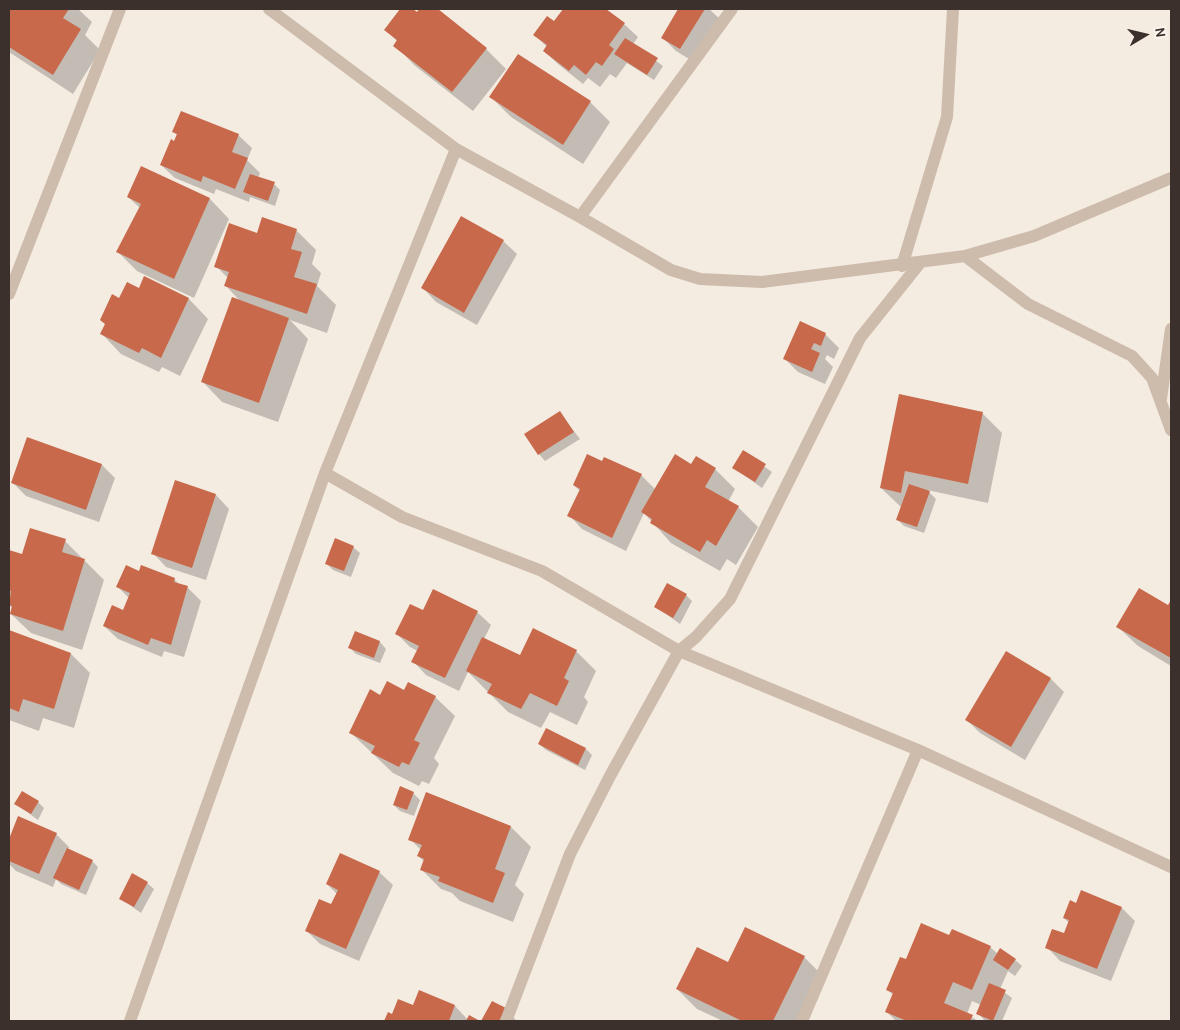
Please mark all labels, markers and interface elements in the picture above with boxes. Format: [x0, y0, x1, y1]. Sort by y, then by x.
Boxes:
north arrow [1120, 10, 1170, 60]
text: N [1151, 26, 1169, 39]

